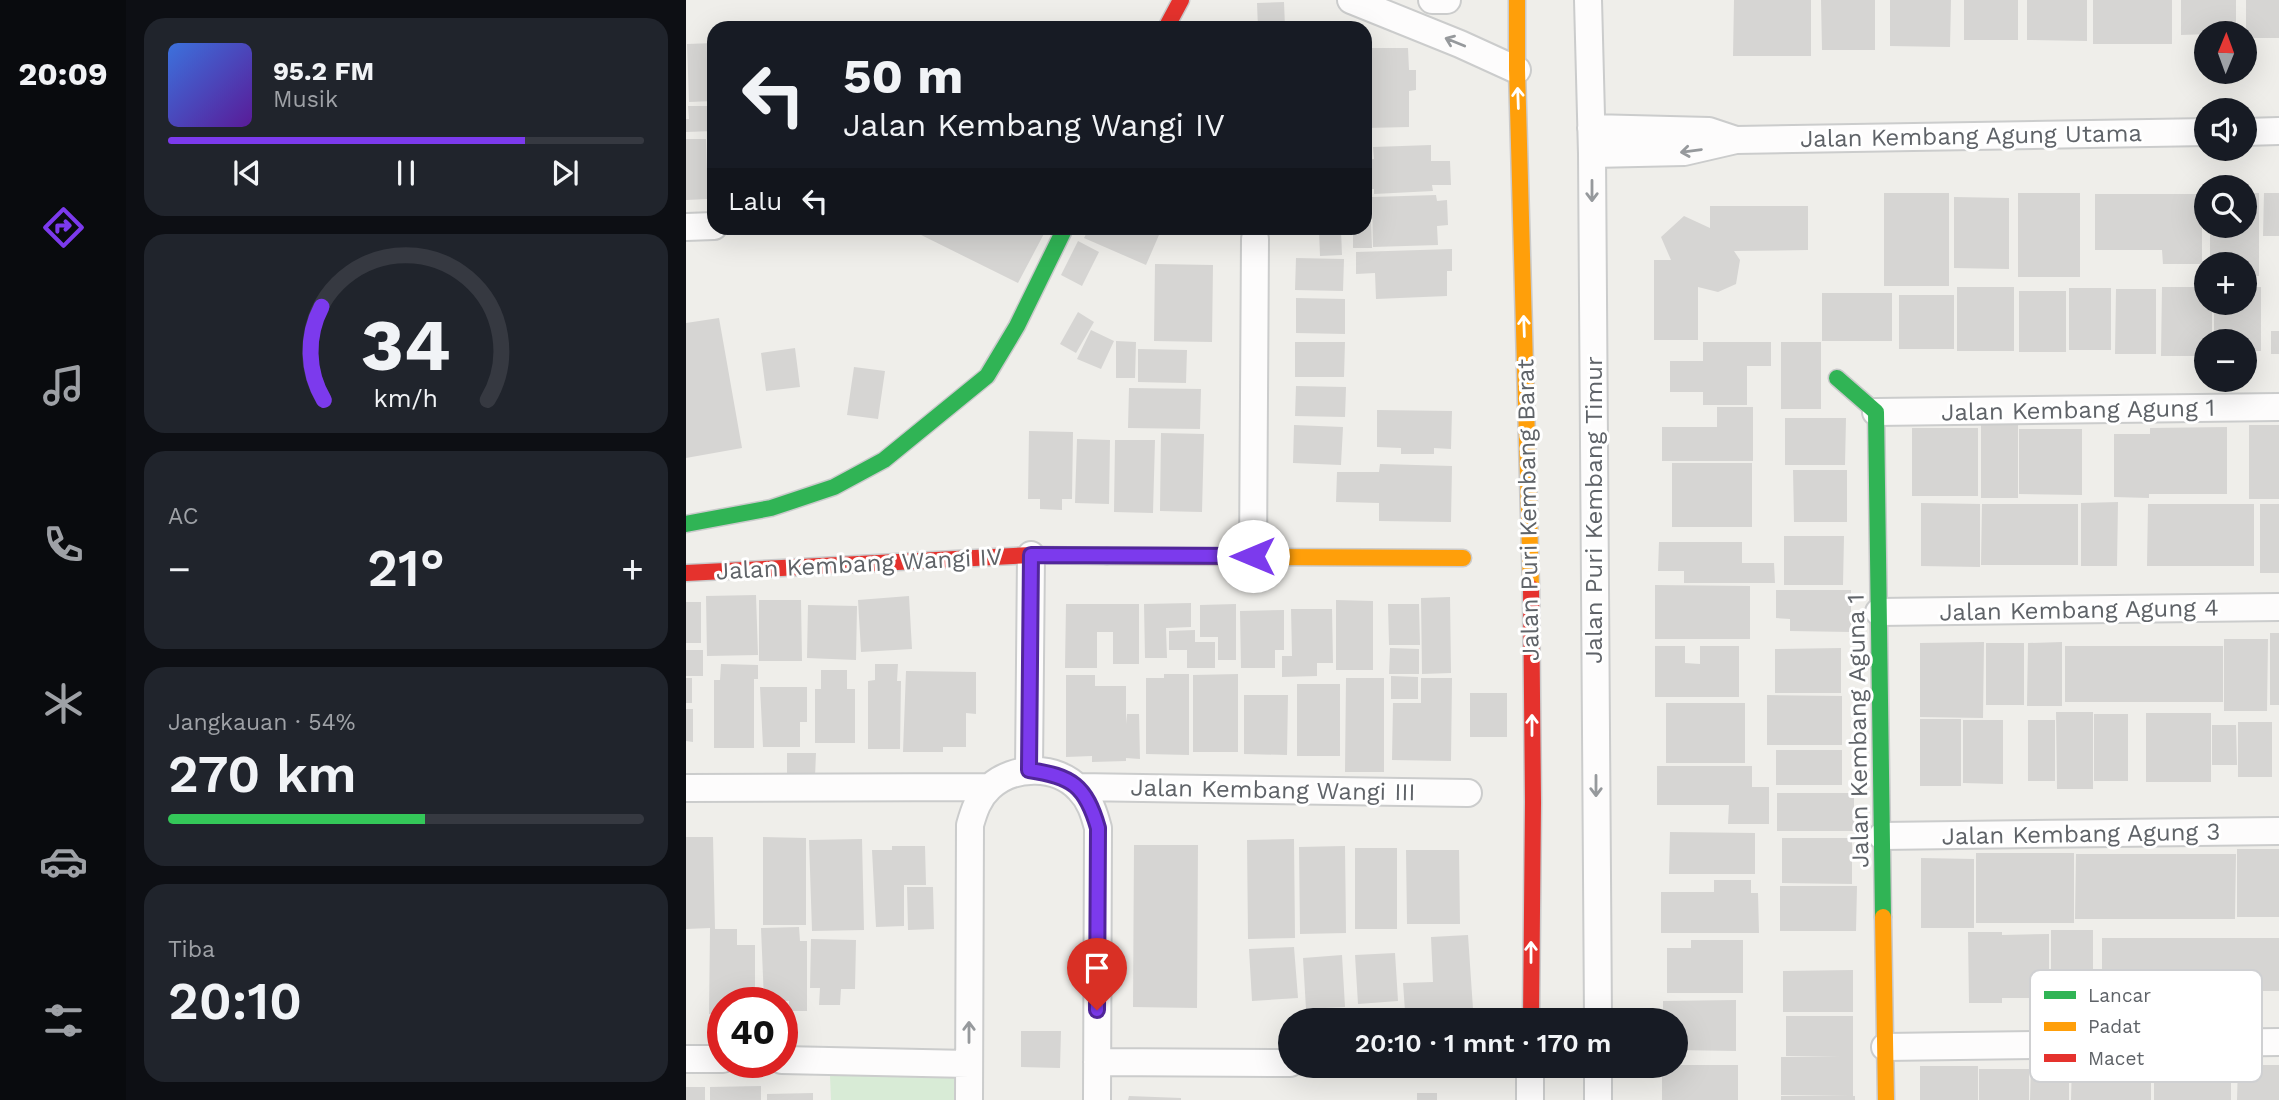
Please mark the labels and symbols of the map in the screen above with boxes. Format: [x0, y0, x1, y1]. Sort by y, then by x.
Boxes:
north arrow [2194, 21, 2258, 84]
one-way arrow [1444, 34, 1466, 47]
one-way arrow [1511, 87, 1524, 110]
street label: Jalan Kembang Agung Utama [1800, 119, 2142, 153]
one-way arrow [1680, 145, 1703, 158]
one-way arrow [1585, 179, 1599, 202]
one-way arrow [1518, 314, 1531, 337]
street label: Jalan Puri Kembang Timur [1580, 356, 1608, 664]
street label: Jalan Puri Kembang Barat [1511, 359, 1545, 661]
street label: Jalan Kembang Agung 1 [1941, 394, 2215, 426]
position arrow [1216, 519, 1290, 593]
street label: Jalan Kembang Wangi IV [715, 543, 1003, 585]
street label: Jalan Kembang Aguna 1 [1842, 594, 1874, 868]
street label: Jalan Kembang Agung 4 [1939, 594, 2219, 626]
one-way arrow [1525, 713, 1539, 736]
street label: Jalan Kembang Wangi III [1130, 774, 1416, 806]
one-way arrow [1589, 774, 1603, 797]
street label: Jalan Kembang Agung 3 [1941, 818, 2221, 850]
pin [1067, 938, 1127, 1010]
one-way arrow [1525, 941, 1538, 964]
legend [2030, 970, 2262, 1082]
text: Lancar [2088, 984, 2151, 1007]
speed limit sign: 40 [707, 987, 798, 1078]
text: Padat [2088, 1015, 2141, 1038]
one-way arrow [962, 1021, 976, 1044]
text: Macet [2088, 1047, 2144, 1070]

